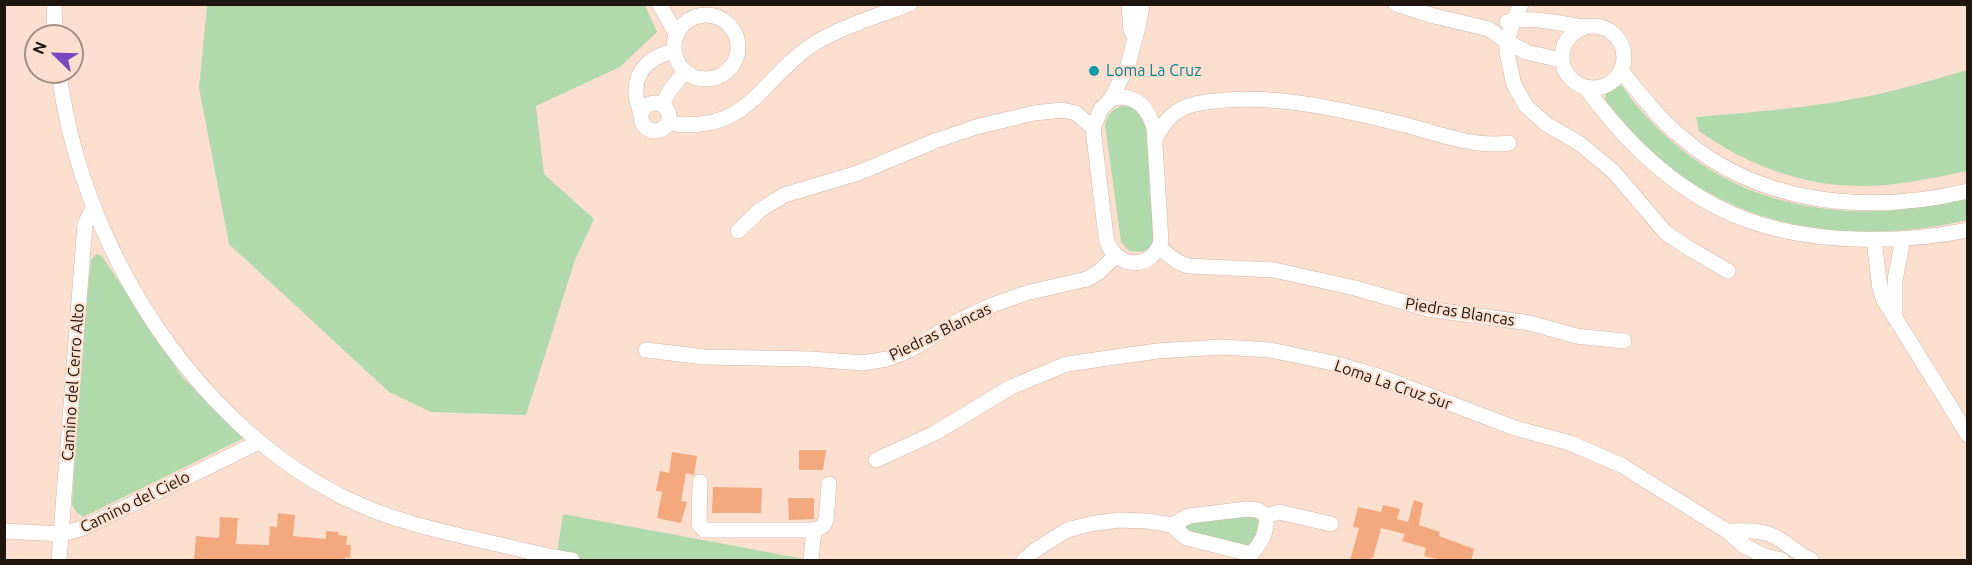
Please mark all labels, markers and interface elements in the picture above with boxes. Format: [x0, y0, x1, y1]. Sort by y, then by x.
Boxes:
north arrow [24, 24, 84, 84]
text: N [29, 39, 50, 57]
place label: Loma La Cruz [1106, 61, 1202, 81]
marker: Loma La Cruz [1087, 64, 1101, 78]
street label: Piedras Blancas [1404, 294, 1516, 330]
street label: Piedras Blancas [886, 299, 994, 365]
street label: Camino del Cerro Alto [58, 303, 88, 461]
street label: Loma La Cruz Sur [1332, 356, 1454, 414]
street label: Camino del Cielo [77, 467, 193, 537]

